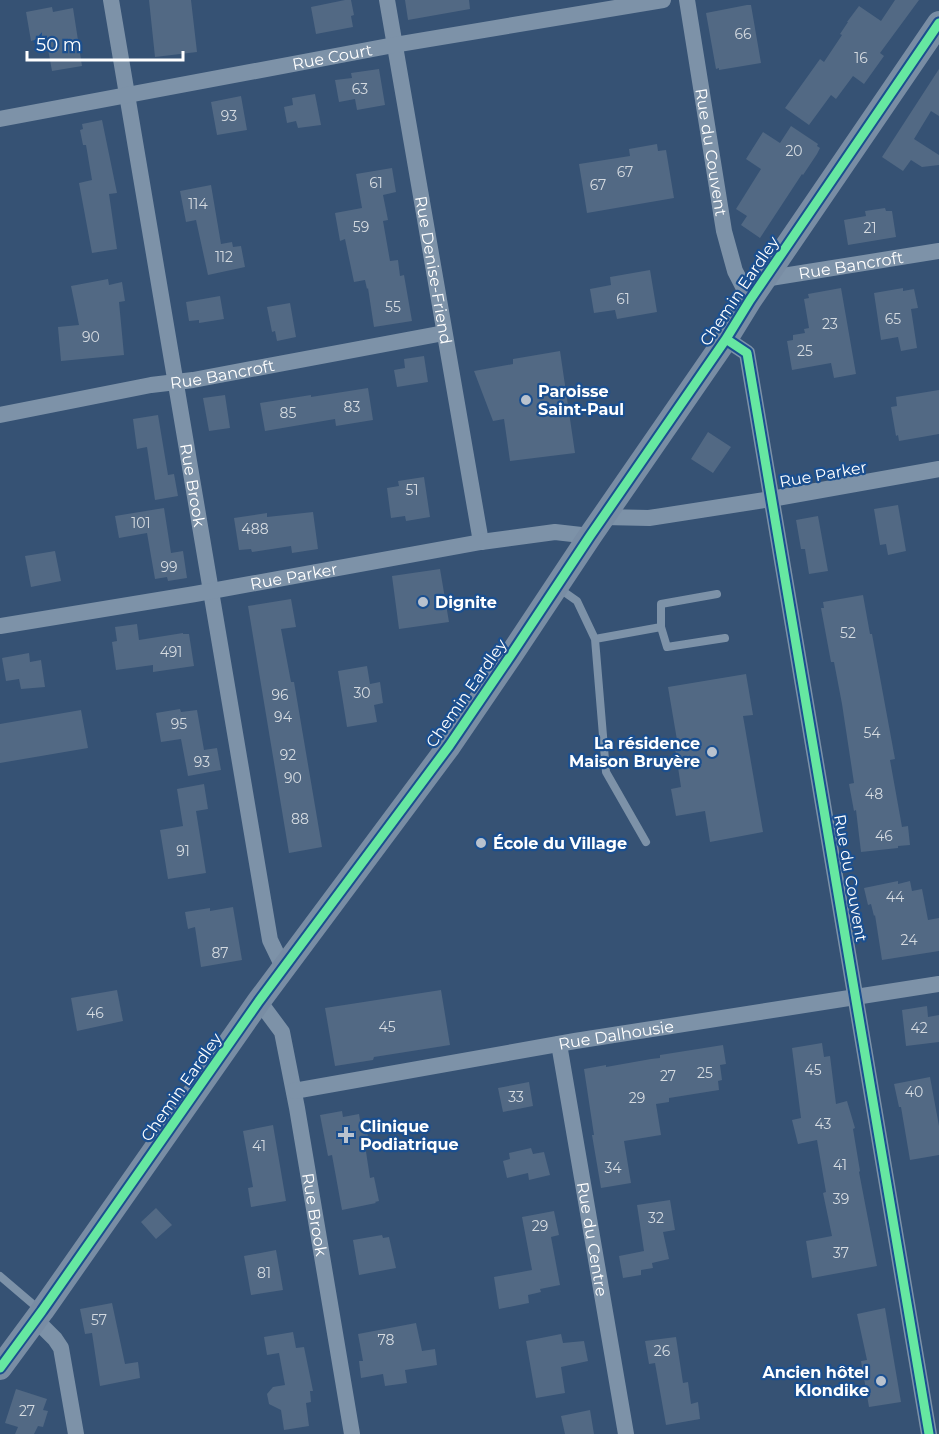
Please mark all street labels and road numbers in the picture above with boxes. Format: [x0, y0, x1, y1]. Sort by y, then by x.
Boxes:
street label: Rue Court [291, 40, 374, 74]
street label: Rue du Couvent [691, 87, 731, 218]
street label: Rue Denise-Friend [411, 195, 456, 346]
street label: Chemin Eardley [696, 233, 783, 350]
street label: Rue Bancroft [797, 248, 905, 283]
street label: Rue Bancroft [169, 356, 277, 393]
street label: Rue Brook [176, 442, 209, 529]
street label: Rue Parker [778, 457, 868, 492]
street label: Rue Parker [249, 559, 339, 594]
street label: Chemin Eardley [422, 635, 511, 751]
street label: Rue du Couvent [830, 813, 871, 944]
street label: Rue Dalhousie [557, 1017, 675, 1054]
street label: Chemin Eardley [137, 1029, 226, 1145]
street label: Rue Brook [298, 1171, 331, 1258]
street label: Rue du Centre [573, 1180, 611, 1298]

